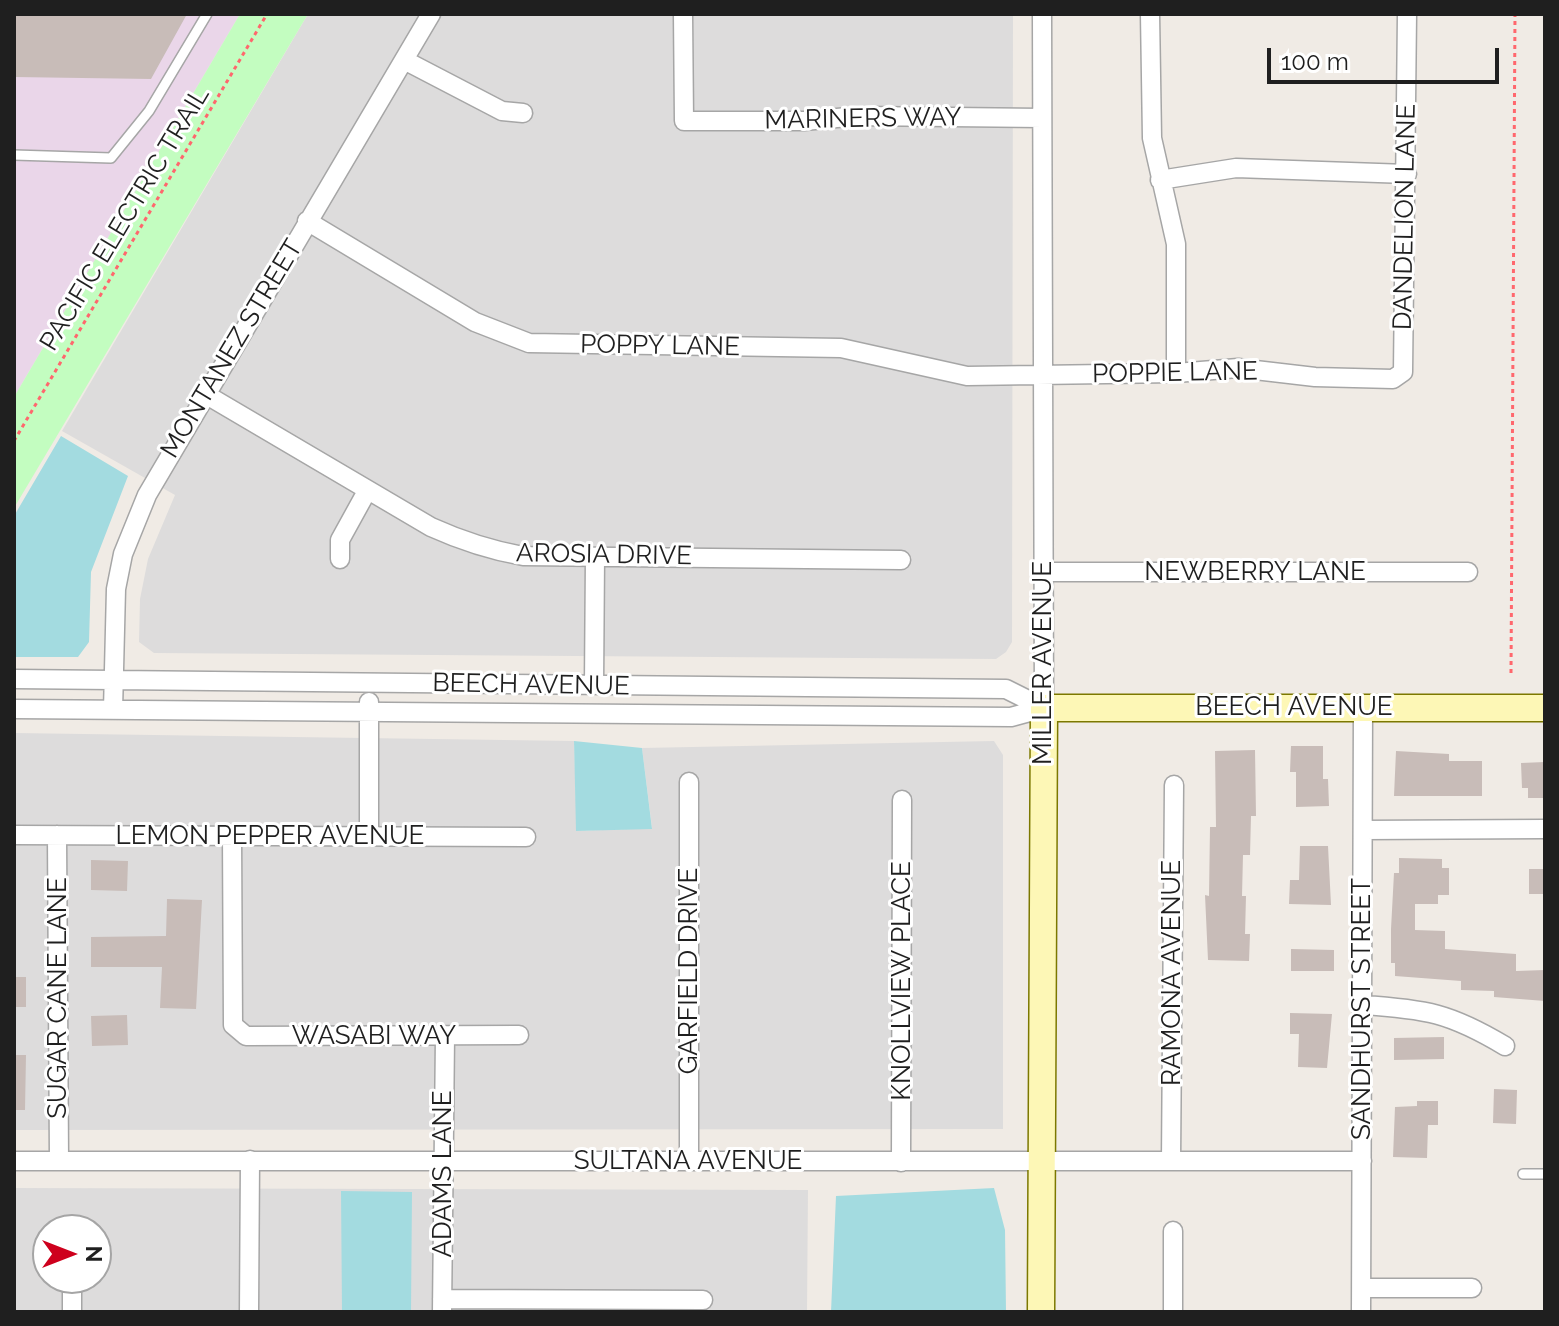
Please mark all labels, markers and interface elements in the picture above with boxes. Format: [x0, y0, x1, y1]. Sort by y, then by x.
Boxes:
scale bar [1271, 32, 1503, 82]
text: 100 m [1281, 47, 1349, 76]
street label: PACIFIC ELECTRIC TRAIL [34, 81, 216, 357]
street label: MARINERS WAY [764, 102, 962, 136]
street label: DANDELION LANE [1387, 104, 1423, 330]
street label: MONTANEZ STREET [154, 234, 310, 464]
street label: POPPY LANE [580, 329, 740, 363]
street label: POPPIE LANE [1092, 356, 1258, 390]
street label: AROSIA DRIVE [516, 538, 692, 572]
street label: NEWBERRY LANE [1144, 556, 1366, 588]
street label: MILLER AVENUE [1027, 561, 1059, 765]
street label: BEECH AVENUE [432, 668, 630, 702]
street label: BEECH AVENUE [1195, 691, 1393, 723]
street label: LEMON PEPPER AVENUE [116, 820, 424, 852]
street label: RAMONA AVENUE [1156, 860, 1188, 1086]
street label: KNOLLVIEW PLACE [886, 861, 918, 1101]
street label: GARFIELD DRIVE [673, 868, 705, 1074]
street label: SUGAR CANE LANE [42, 877, 74, 1119]
street label: SANDHURST STREET [1346, 878, 1378, 1140]
street label: WASABI WAY [292, 1020, 456, 1052]
street label: ADAMS LANE [427, 1091, 459, 1257]
street label: SULTANA AVENUE [574, 1145, 802, 1177]
north arrow [32, 1214, 112, 1294]
text: N [81, 1246, 107, 1262]

